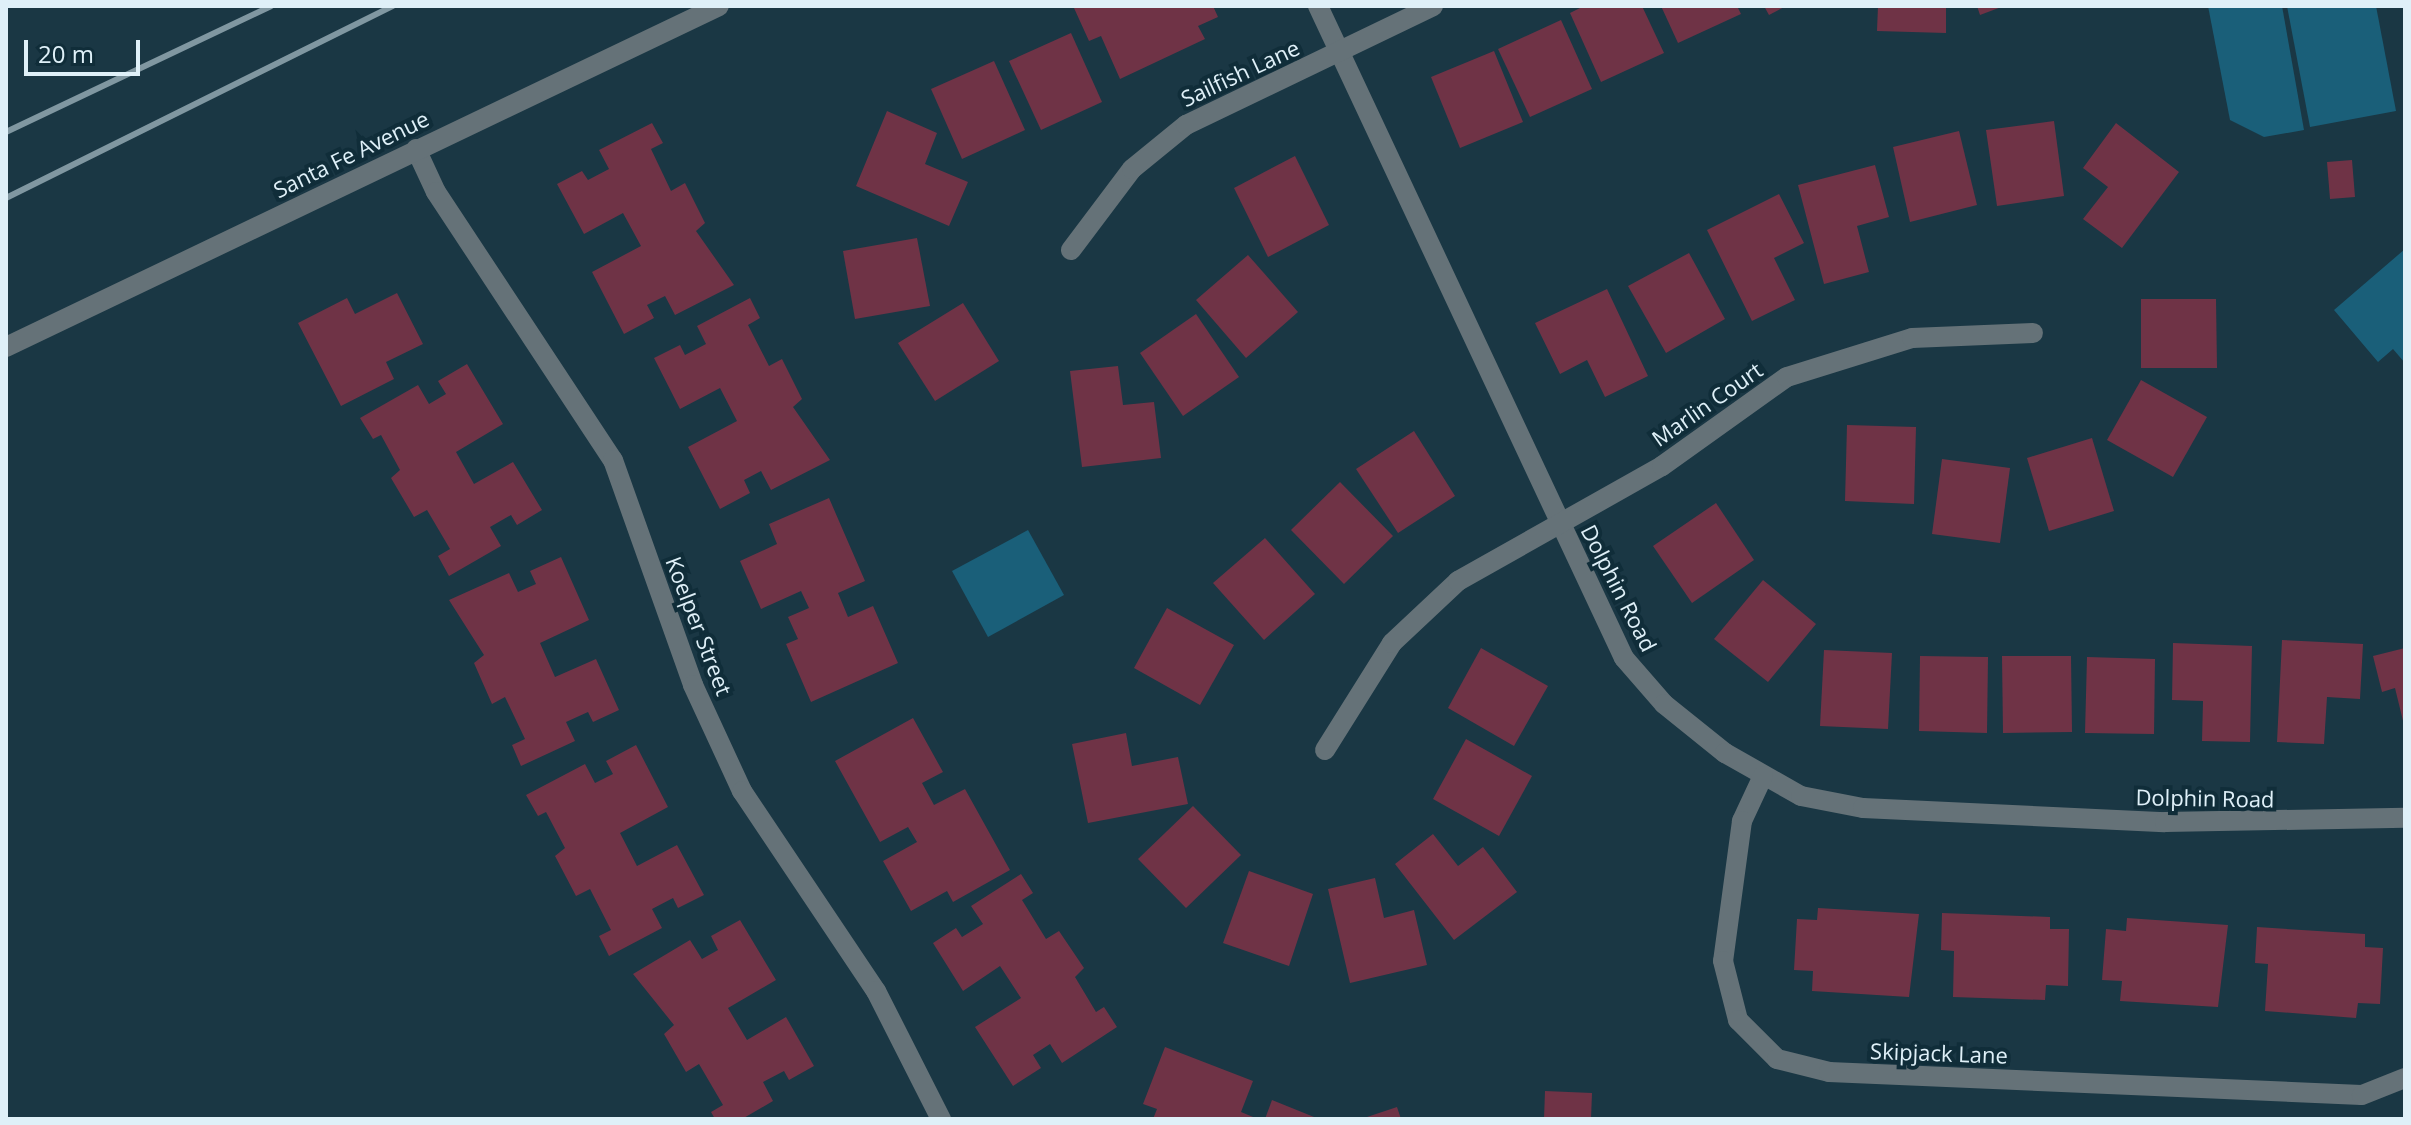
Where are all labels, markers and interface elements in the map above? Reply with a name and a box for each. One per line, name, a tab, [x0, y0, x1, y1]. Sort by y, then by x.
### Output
scale bar	[28, 24, 144, 74]
street label: Sailfish Lane	[1177, 34, 1303, 112]
text: 20 m	[38, 37, 94, 70]
street label: Santa Fe Avenue	[269, 105, 433, 203]
street label: Marlin Court	[1647, 356, 1767, 452]
street label: Dolphin Road	[1576, 520, 1662, 656]
street label: Koelper Street	[660, 553, 738, 699]
street label: Dolphin Road	[2135, 784, 2275, 812]
street label: Skipjack Lane	[1870, 1037, 2008, 1069]

